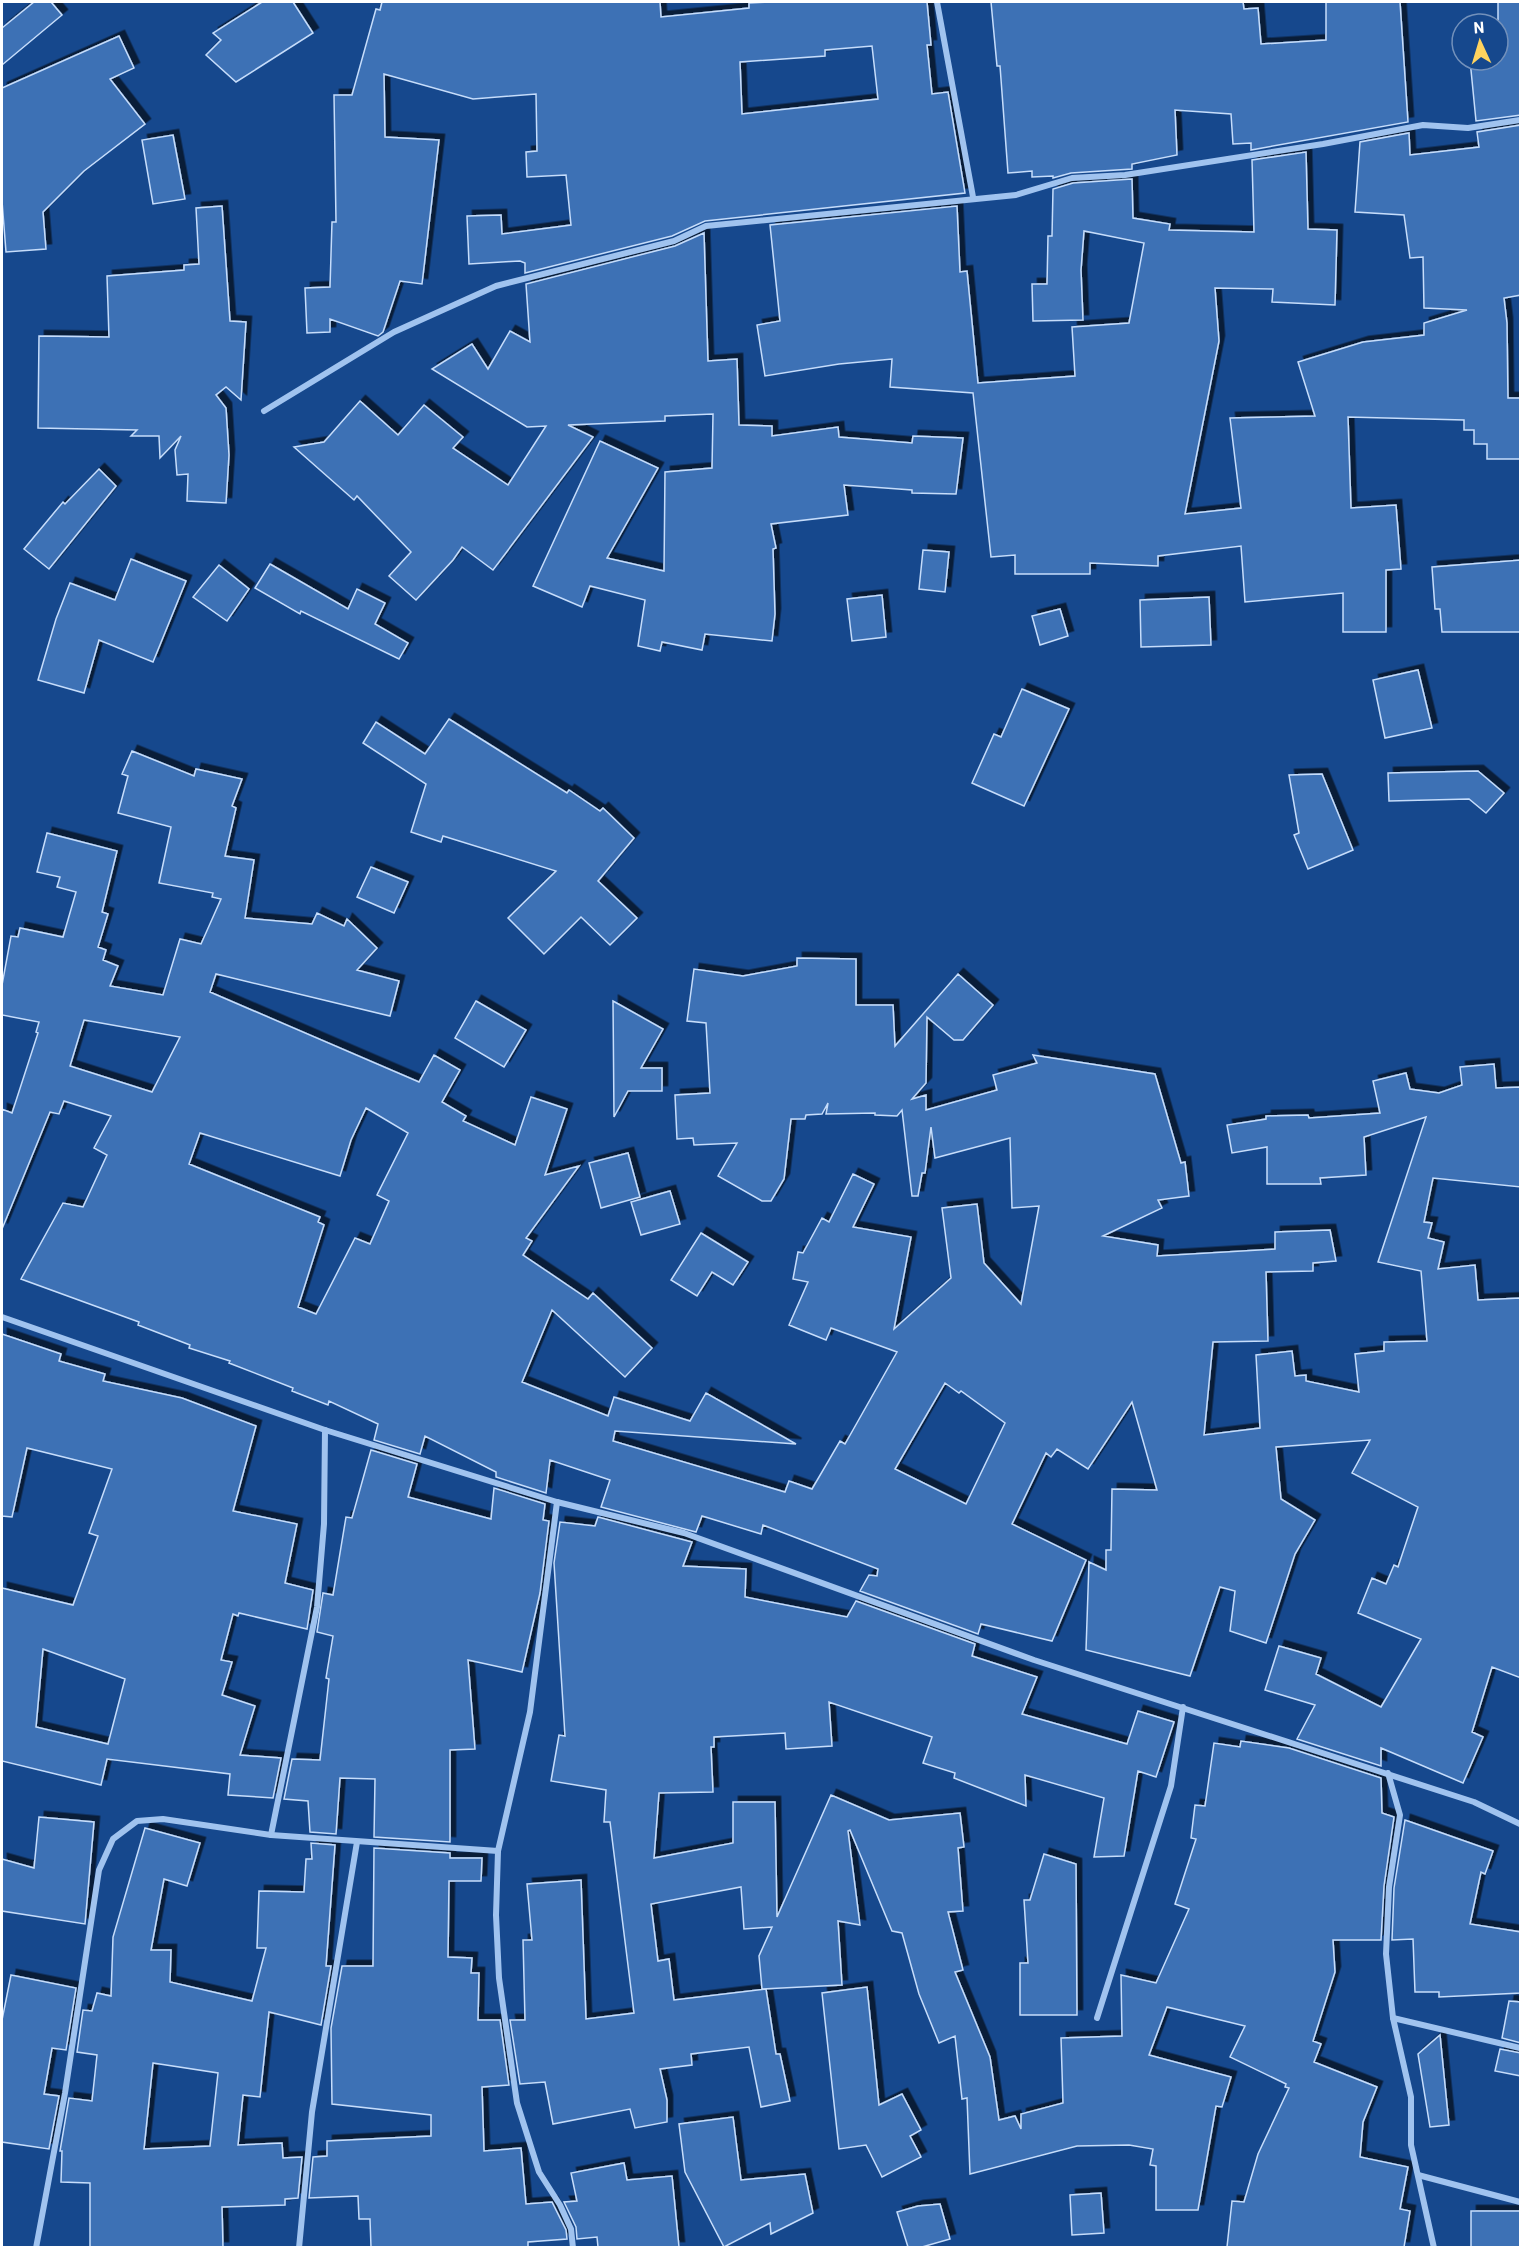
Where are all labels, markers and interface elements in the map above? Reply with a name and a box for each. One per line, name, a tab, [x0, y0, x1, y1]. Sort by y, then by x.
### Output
north arrow	[1450, 12, 1510, 72]
text: N	[1473, 17, 1485, 36]

